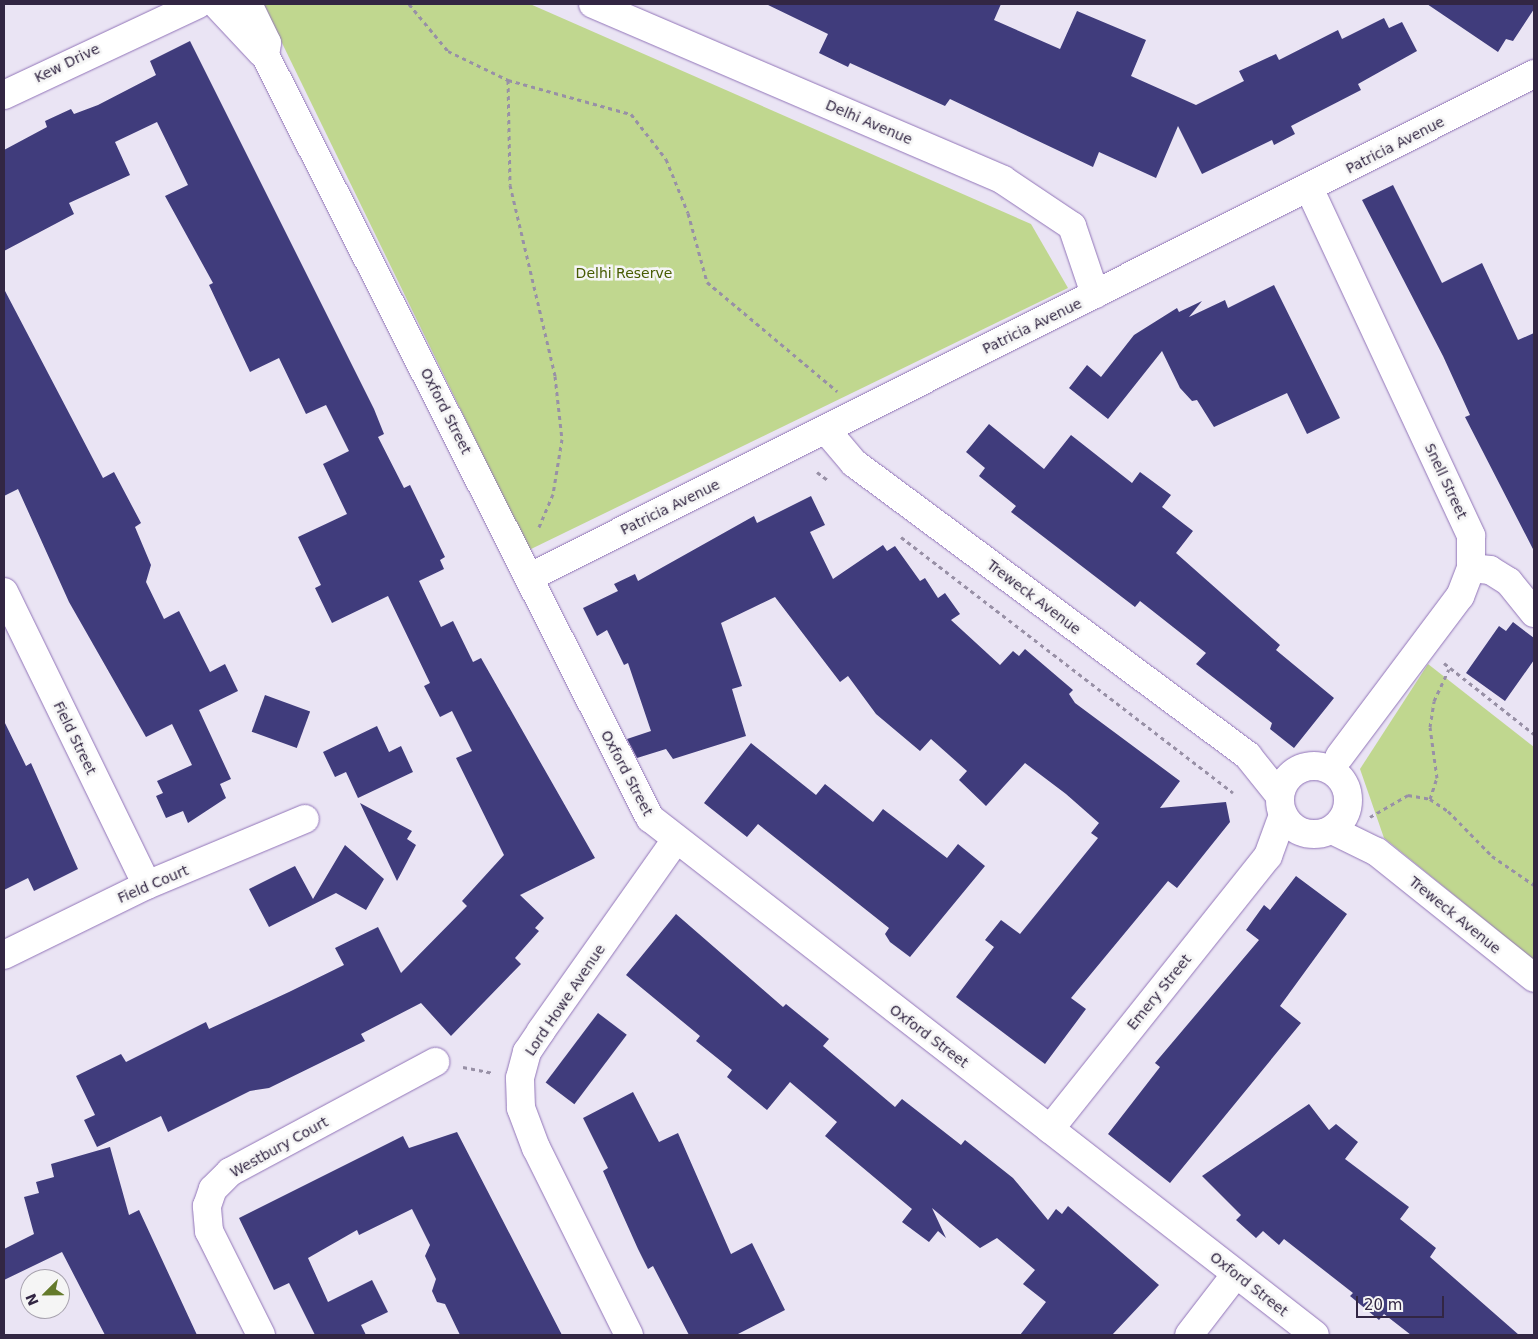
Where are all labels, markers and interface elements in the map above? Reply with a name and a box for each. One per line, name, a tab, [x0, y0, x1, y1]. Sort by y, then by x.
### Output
street label: Kew Drive	[32, 40, 102, 86]
street label: Delhi Avenue	[823, 96, 915, 148]
street label: Patricia Avenue	[1343, 113, 1447, 177]
park label: Delhi Reserve	[576, 265, 672, 281]
street label: Patricia Avenue	[980, 295, 1084, 357]
street label: Oxford Street	[417, 365, 475, 457]
street label: Snell Street	[1421, 441, 1471, 521]
street label: Patricia Avenue	[618, 476, 722, 538]
street label: Treweck Avenue	[984, 556, 1084, 638]
street label: Field Street	[50, 699, 100, 777]
street label: Oxford Street	[597, 727, 657, 819]
street label: Field Court	[115, 862, 191, 906]
street label: Treweck Avenue	[1406, 873, 1504, 957]
street label: Lord Howe Avenue	[522, 941, 608, 1059]
street label: Emery Street	[1123, 951, 1195, 1033]
street label: Oxford Street	[886, 1001, 972, 1071]
street label: Westbury Court	[227, 1113, 331, 1181]
street label: Oxford Street	[1207, 1248, 1291, 1320]
north arrow	[20, 1269, 70, 1319]
scale bar	[1358, 1286, 1446, 1318]
text: N	[22, 1291, 42, 1308]
text: 20 m	[1364, 1296, 1402, 1314]

